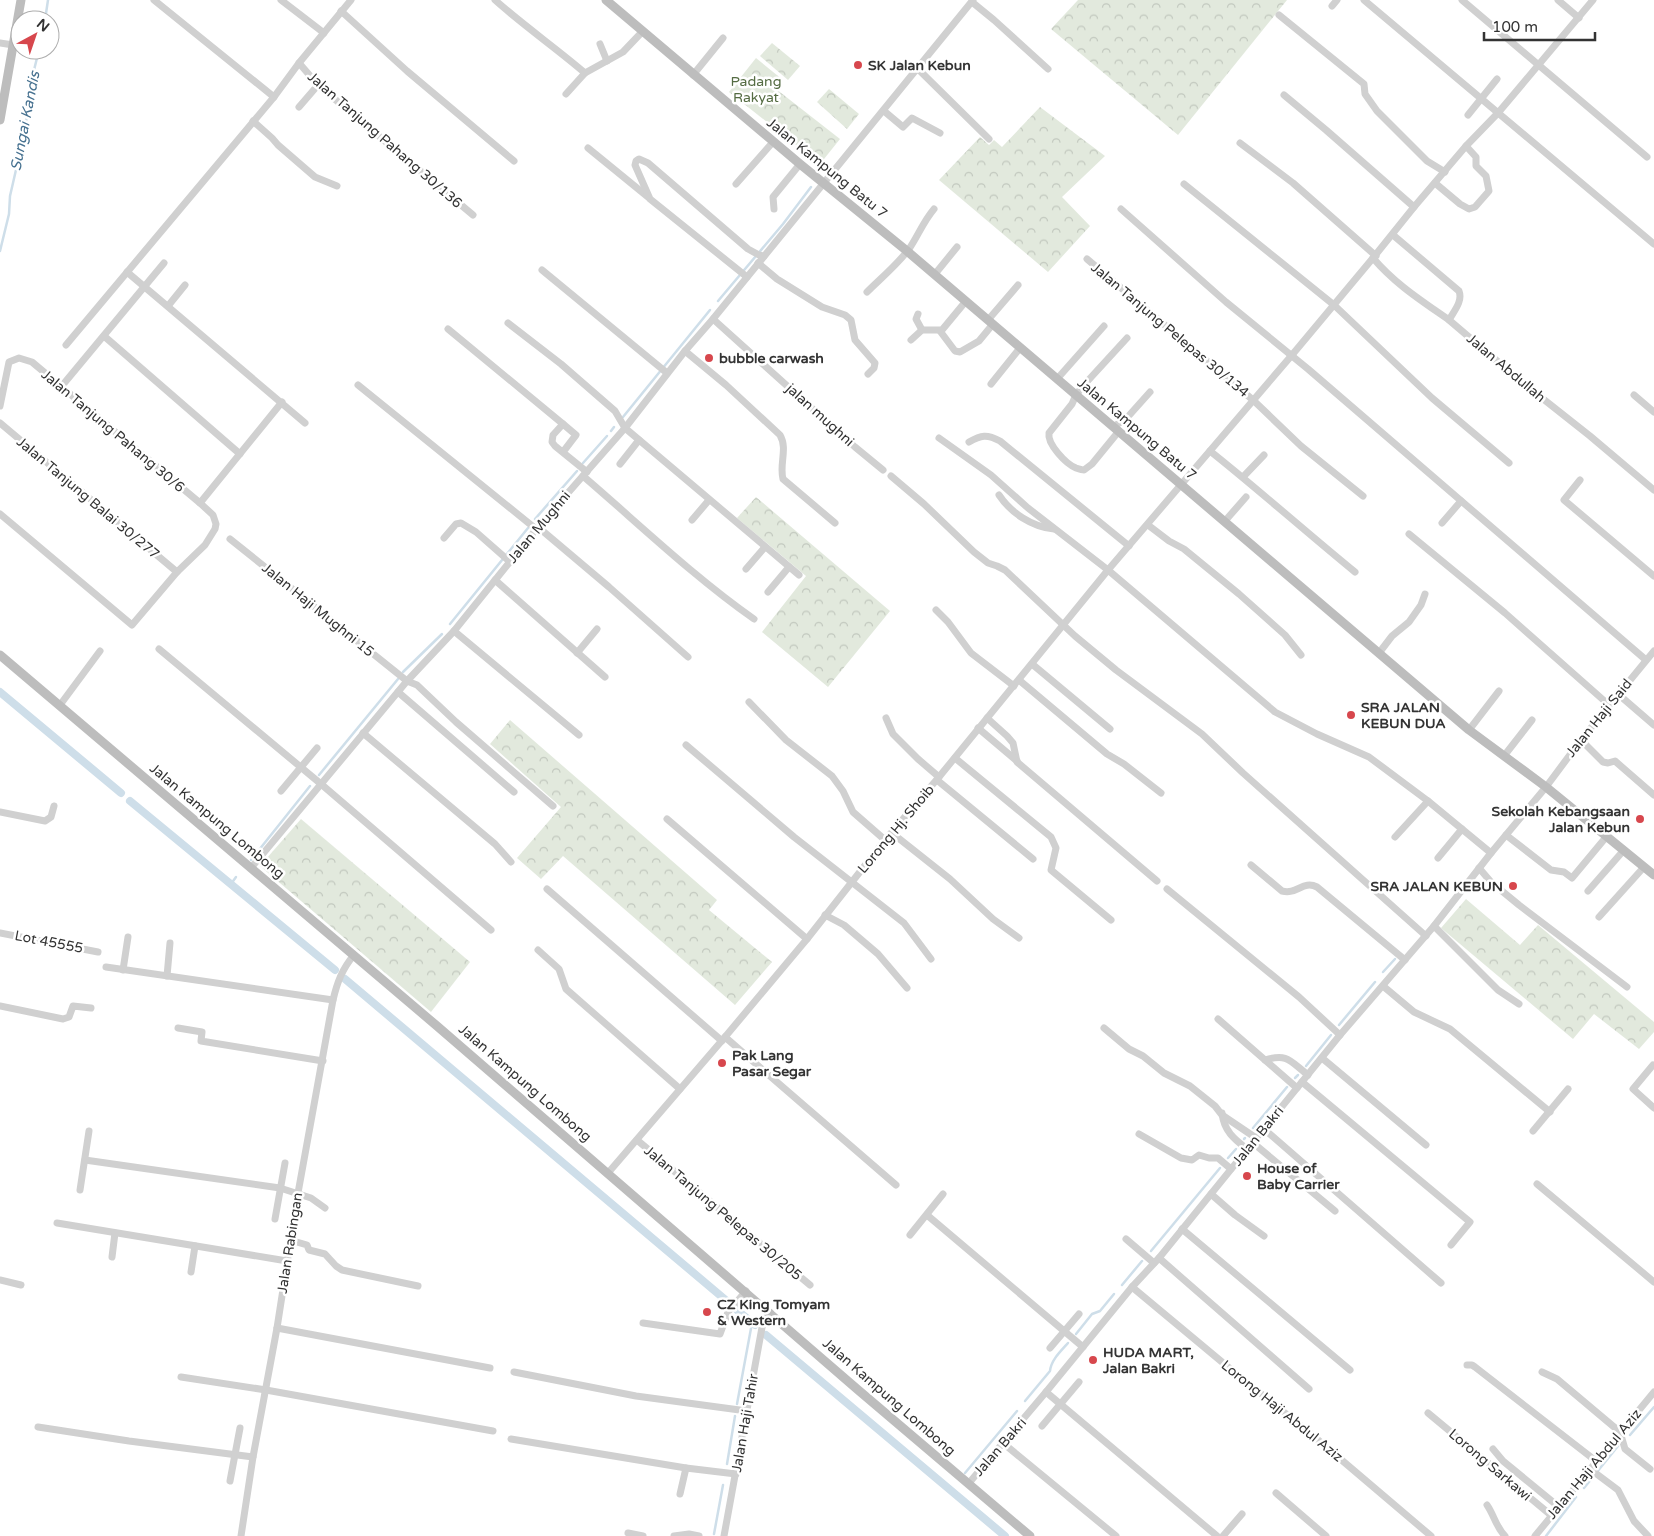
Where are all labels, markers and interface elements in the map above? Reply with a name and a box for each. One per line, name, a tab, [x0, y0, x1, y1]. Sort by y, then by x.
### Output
north arrow	[10, 10, 60, 60]
scale bar	[1484, 10, 1595, 42]
text: N	[33, 15, 53, 36]
text: 100 m	[1492, 18, 1538, 36]
place label: SK Jalan Kebun	[868, 57, 971, 74]
marker: SK Jalan Kebun	[852, 59, 864, 71]
water label: Sungai Kandis	[7, 68, 44, 172]
street label: Jalan Tanjung Pahang 30/136	[304, 68, 466, 212]
park label: Padang Rakyat	[731, 73, 781, 106]
street label: Jalan Kampung Batu 7	[763, 114, 891, 222]
street label: Jalan Tanjung Pelepas 30/134	[1088, 259, 1252, 401]
street label: Jalan Abdullah	[1463, 330, 1549, 406]
place label: bubble carwash	[719, 350, 824, 367]
marker: bubble carwash	[703, 352, 715, 364]
street label: Jalan Tanjung Pahang 30/6	[38, 366, 188, 496]
street label: Jalan Kampung Batu 7	[1074, 374, 1200, 484]
street label: jalan mughni	[782, 379, 858, 450]
street label: Jalan Tanjung Balai 30/277	[13, 433, 163, 563]
street label: Jalan Mughni	[504, 487, 574, 567]
street label: Jalan Haji Mughni 15	[258, 559, 378, 661]
street label: Jalan Haji Said	[1562, 675, 1636, 761]
place label: SRA JALAN KEBUN DUA	[1361, 699, 1446, 732]
marker: SRA JALAN KEBUN DUA	[1345, 709, 1357, 721]
street label: Jalan Kampung Lombong	[146, 760, 288, 882]
street label: Lorong Hj. Shoib	[854, 781, 938, 877]
place label: Sekolah Kebangsaan Jalan Kebun	[1492, 803, 1630, 836]
marker: Sekolah Kebangsaan Jalan Kebun	[1634, 813, 1646, 825]
place label: SRA JALAN KEBUN	[1370, 878, 1503, 895]
marker: SRA JALAN KEBUN	[1507, 880, 1519, 892]
street label: Lot 45555	[13, 927, 85, 957]
street label: Jalan Kampung Lombong	[455, 1021, 595, 1145]
place label: Pak Lang Pasar Segar	[732, 1047, 812, 1080]
marker: Pak Lang Pasar Segar	[716, 1057, 728, 1069]
street label: Jalan Bakri	[1229, 1103, 1287, 1169]
street label: Jalan Tanjung Pelepas 30/205	[641, 1142, 805, 1284]
place label: House of Baby Carrier	[1257, 1160, 1340, 1193]
marker: House of Baby Carrier	[1241, 1170, 1253, 1182]
street label: Jalan Rabingan	[274, 1191, 306, 1295]
place label: CZ King Tomyam & Western	[717, 1296, 830, 1329]
marker: CZ King Tomyam & Western	[701, 1306, 713, 1318]
street label: Jalan Kampung Lombong	[819, 1335, 959, 1459]
place label: HUDA MART, Jalan Bakri	[1102, 1344, 1194, 1377]
marker: HUDA MART, Jalan Bakri	[1087, 1354, 1099, 1366]
street label: Lorong Haji Abdul Aziz	[1218, 1357, 1346, 1465]
street label: Jalan Haji Tahir	[728, 1372, 762, 1474]
street label: Jalan Haji Abdul Aziz	[1543, 1405, 1645, 1523]
street label: Jalan Bakri	[970, 1414, 1030, 1480]
street label: Lorong Sarkawi	[1445, 1425, 1535, 1505]

